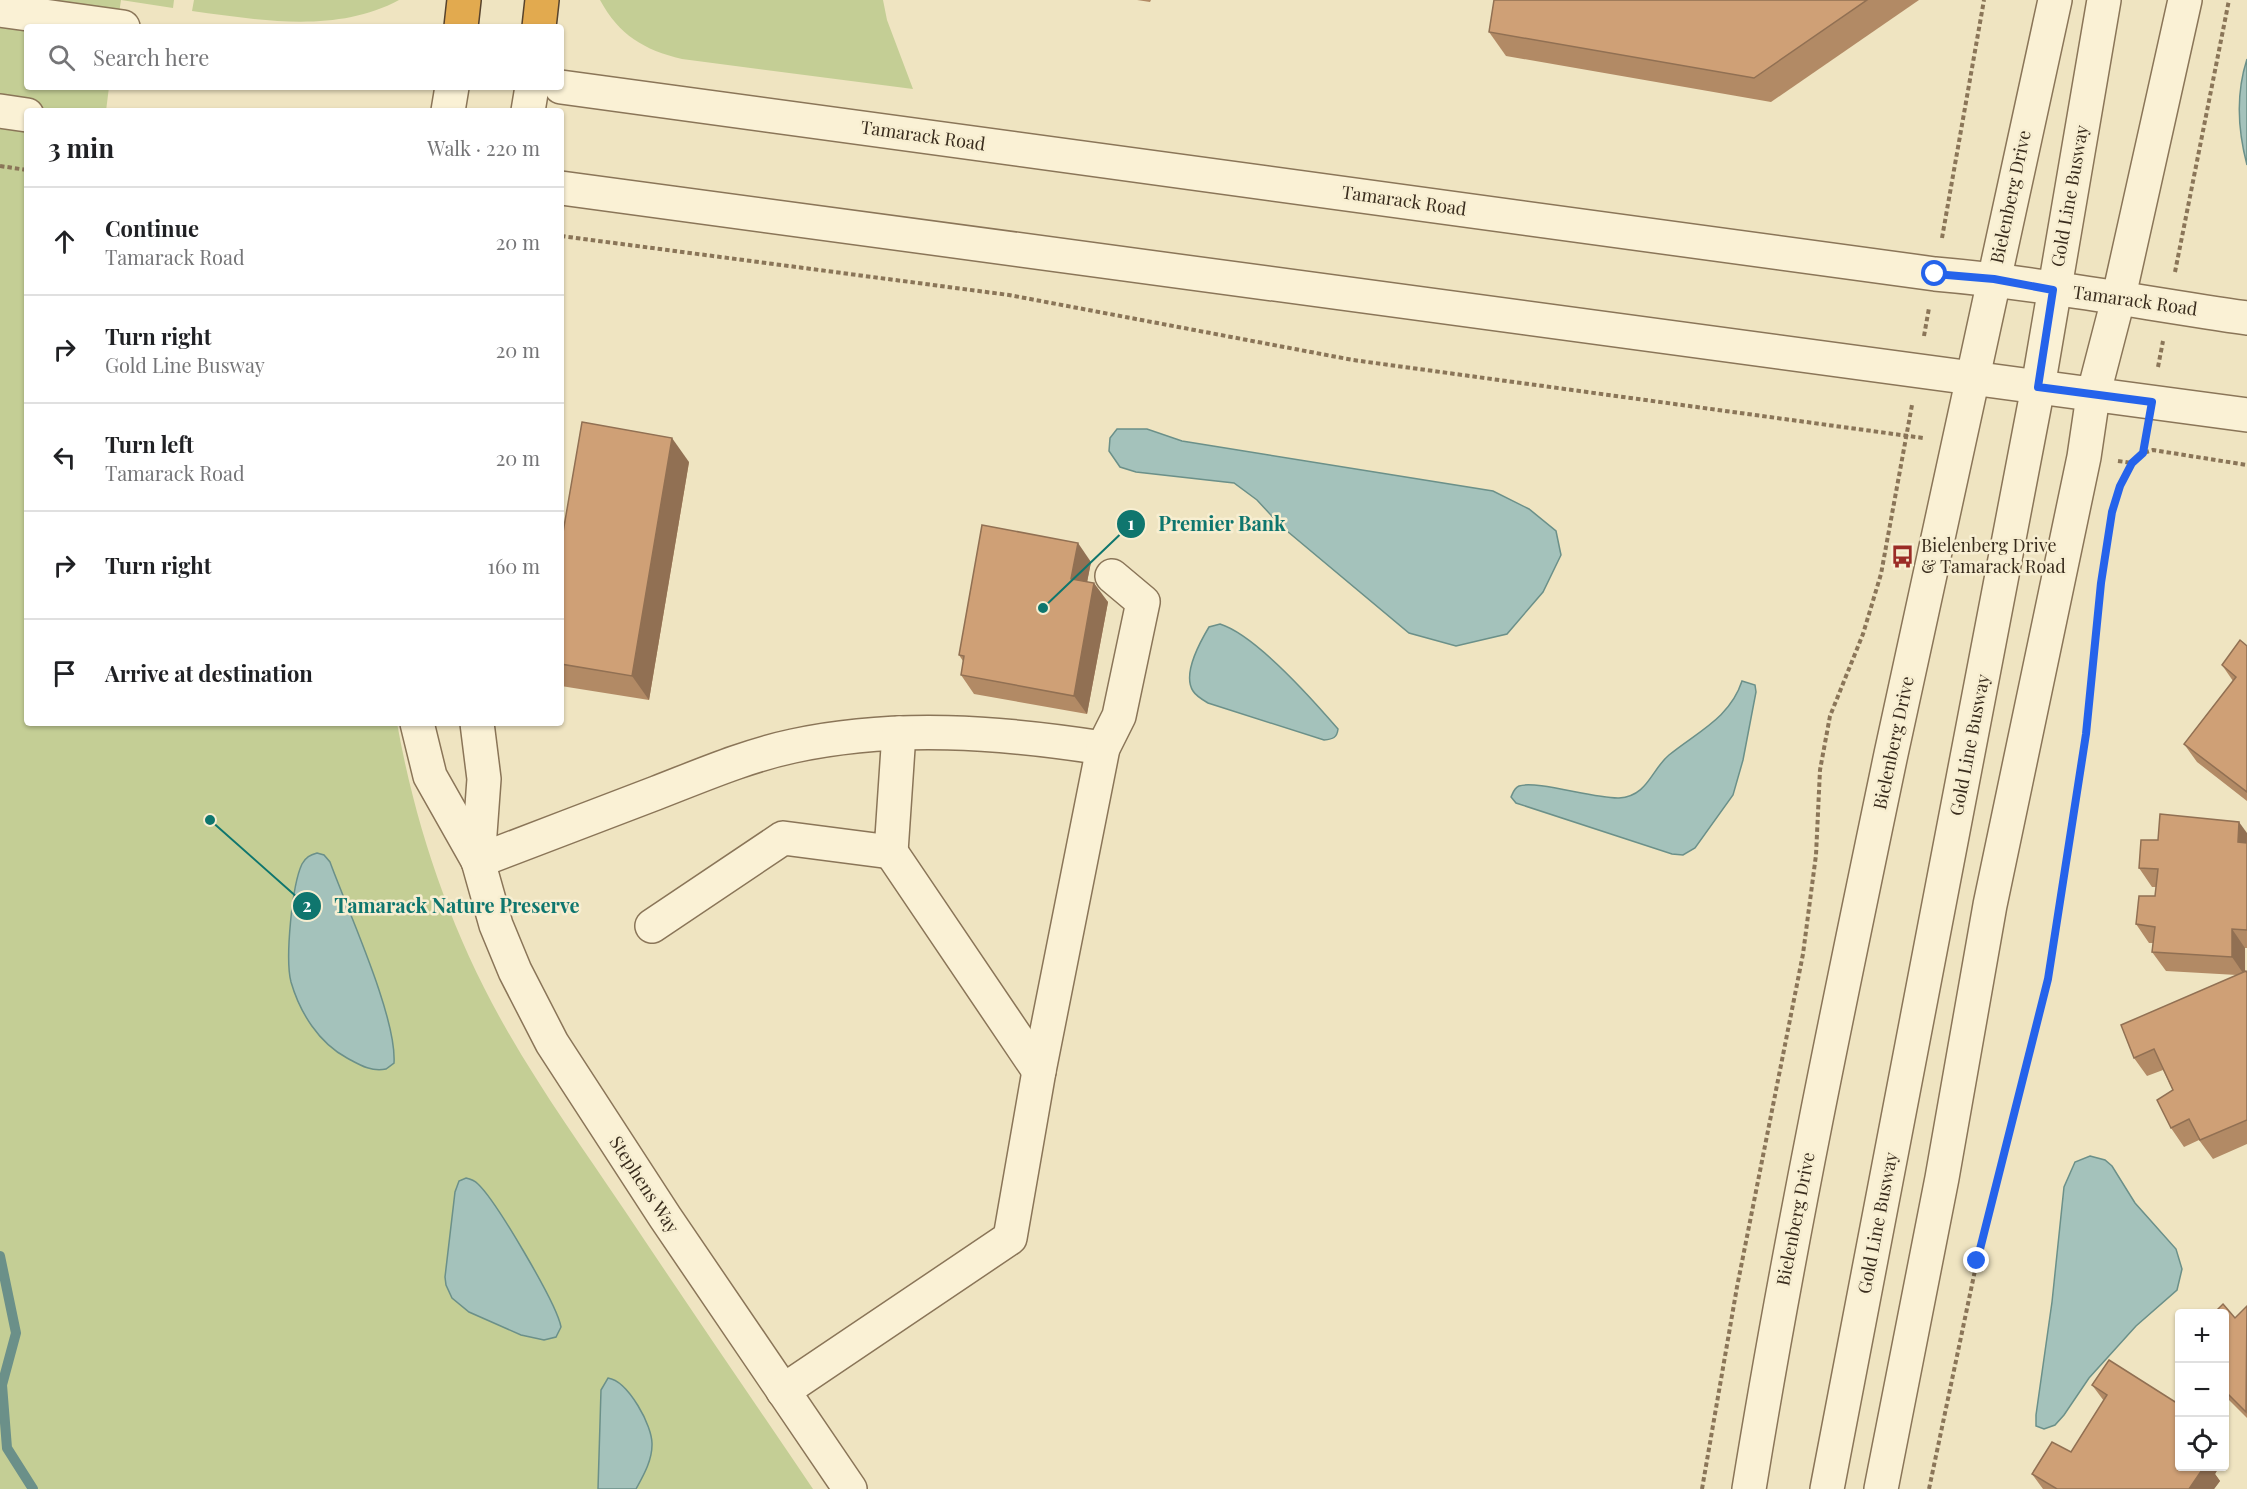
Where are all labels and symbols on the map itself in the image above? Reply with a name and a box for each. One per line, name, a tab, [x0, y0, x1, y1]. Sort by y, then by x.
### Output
street label: Tamarack Road	[859, 114, 988, 156]
street label: Gold Line Busway	[2045, 123, 2093, 269]
street label: Bielenberg Drive	[1984, 128, 2036, 266]
street label: Tamarack Road	[1340, 179, 1469, 221]
route start	[1921, 260, 1947, 286]
street label: Tamarack Road	[2071, 279, 2200, 321]
callout: Premier Bank	[1116, 505, 1298, 543]
text: Premier Bank	[1158, 509, 1286, 536]
text: 1	[1128, 511, 1135, 535]
place label: Bielenberg Drive & Tamarack Road	[1921, 533, 2066, 578]
bus stop icon: Bielenberg Drive & Tamarack Road	[1890, 543, 1916, 569]
street label: Gold Line Busway	[1944, 672, 1995, 818]
street label: Bielenberg Drive	[1867, 674, 1919, 812]
callout: Tamarack Nature Preserve	[292, 887, 592, 925]
text: Tamarack Nature Preserve	[334, 891, 580, 918]
text: 2	[302, 893, 312, 917]
street label: Stephens Way	[604, 1131, 685, 1238]
street label: Bielenberg Drive	[1770, 1150, 1820, 1288]
street label: Gold Line Busway	[1852, 1150, 1903, 1296]
route end	[1963, 1247, 1989, 1273]

